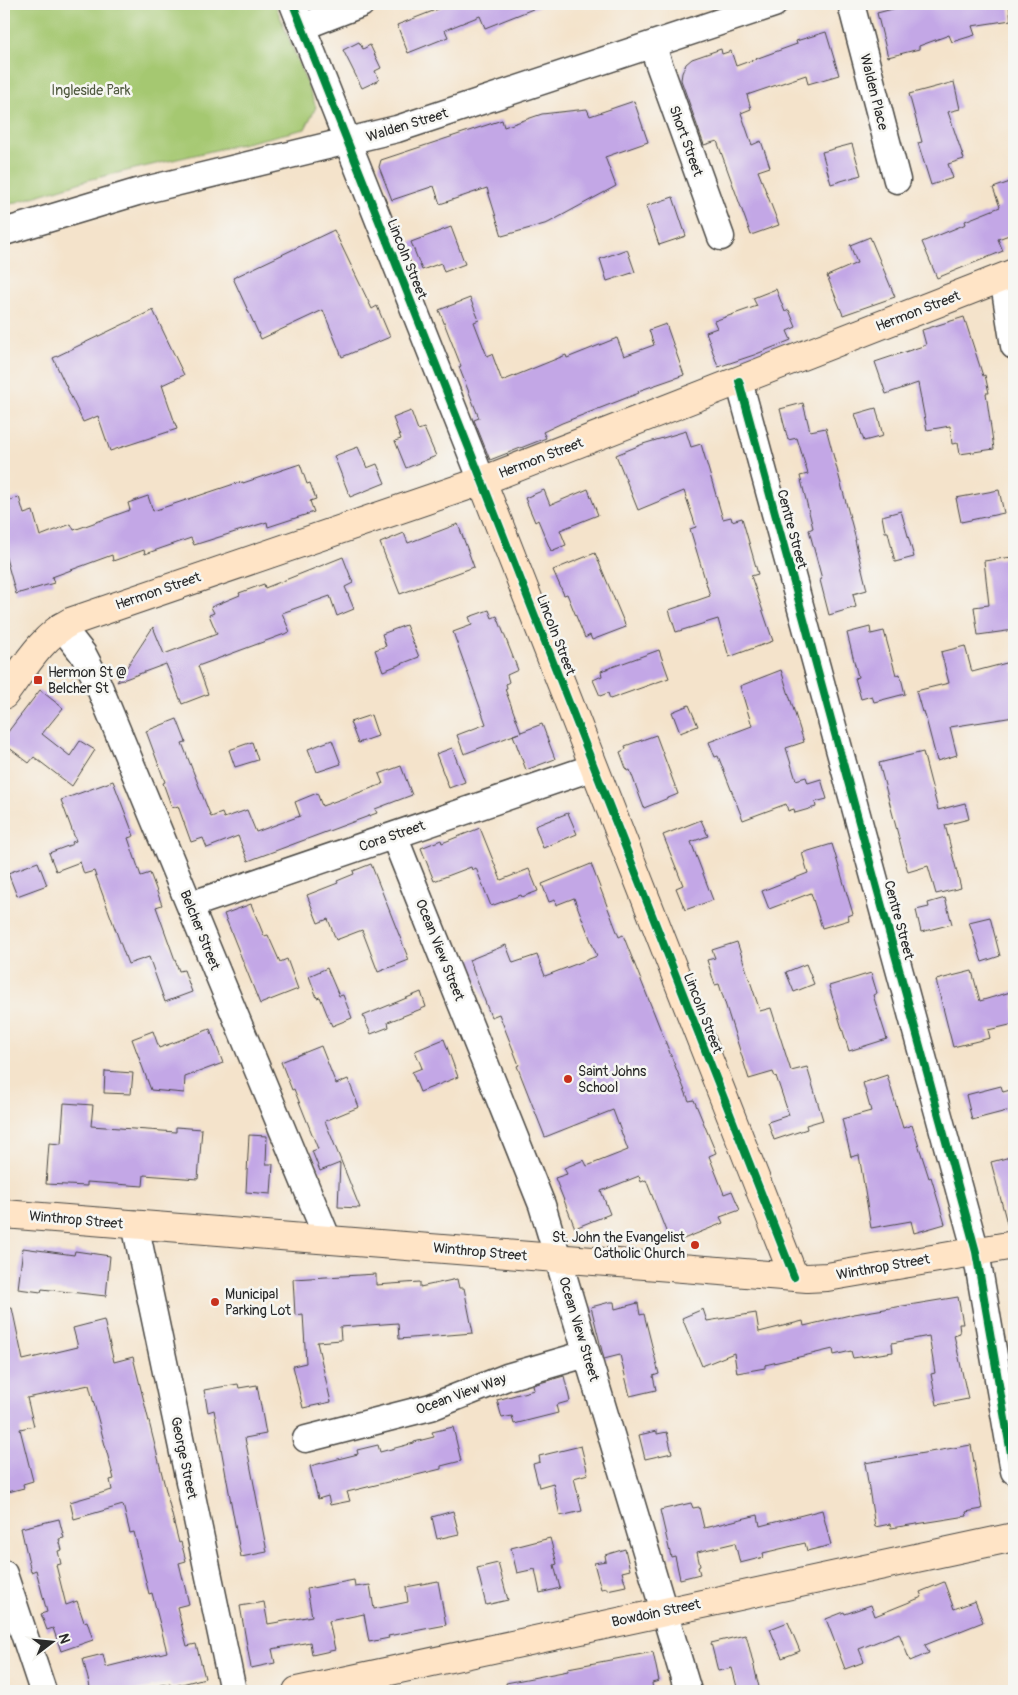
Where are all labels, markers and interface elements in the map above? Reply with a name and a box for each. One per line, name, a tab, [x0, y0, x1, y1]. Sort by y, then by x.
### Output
street label: Walden Place	[856, 52, 892, 132]
park label: Ingleside Park	[51, 82, 131, 99]
street label: Short Street	[665, 103, 707, 179]
street label: Walden Street	[364, 104, 450, 145]
street label: Lincoln Street	[383, 216, 431, 302]
street label: Hermon Street	[873, 287, 963, 335]
street label: Hermon Street	[496, 434, 586, 482]
street label: Centre Street	[773, 488, 811, 571]
street label: Hermon Street	[113, 568, 203, 614]
street label: Lincoln Street	[533, 592, 579, 678]
place label: Hermon St @ Belcher St	[48, 664, 127, 697]
marker: Hermon St @ Belcher St	[32, 674, 44, 686]
street label: Cora Street	[357, 817, 428, 855]
street label: Centre Street	[880, 879, 918, 962]
street label: Belcher Street	[176, 888, 224, 973]
street label: Ocean View Street	[412, 897, 468, 1004]
street label: Lincoln Street	[680, 970, 726, 1056]
place label: Saint Johns School	[578, 1063, 647, 1096]
marker: Saint Johns School	[562, 1073, 574, 1085]
street label: Winthrop Street	[28, 1207, 124, 1233]
place label: St. John the Evangelist Catholic Church	[552, 1229, 685, 1262]
street label: Winthrop Street	[432, 1239, 528, 1265]
marker: St. John the Evangelist Catholic Church	[689, 1239, 701, 1251]
street label: Winthrop Street	[835, 1250, 931, 1284]
street label: Ocean View Street	[555, 1275, 603, 1384]
place label: Municipal Parking Lot	[225, 1286, 291, 1319]
marker: Municipal Parking Lot	[209, 1296, 221, 1308]
street label: Ocean View Way	[414, 1370, 508, 1418]
street label: George Street	[167, 1415, 201, 1501]
street label: Bowdoin Street	[610, 1595, 702, 1631]
north arrow	[28, 1618, 78, 1668]
text: N	[55, 1632, 73, 1645]

